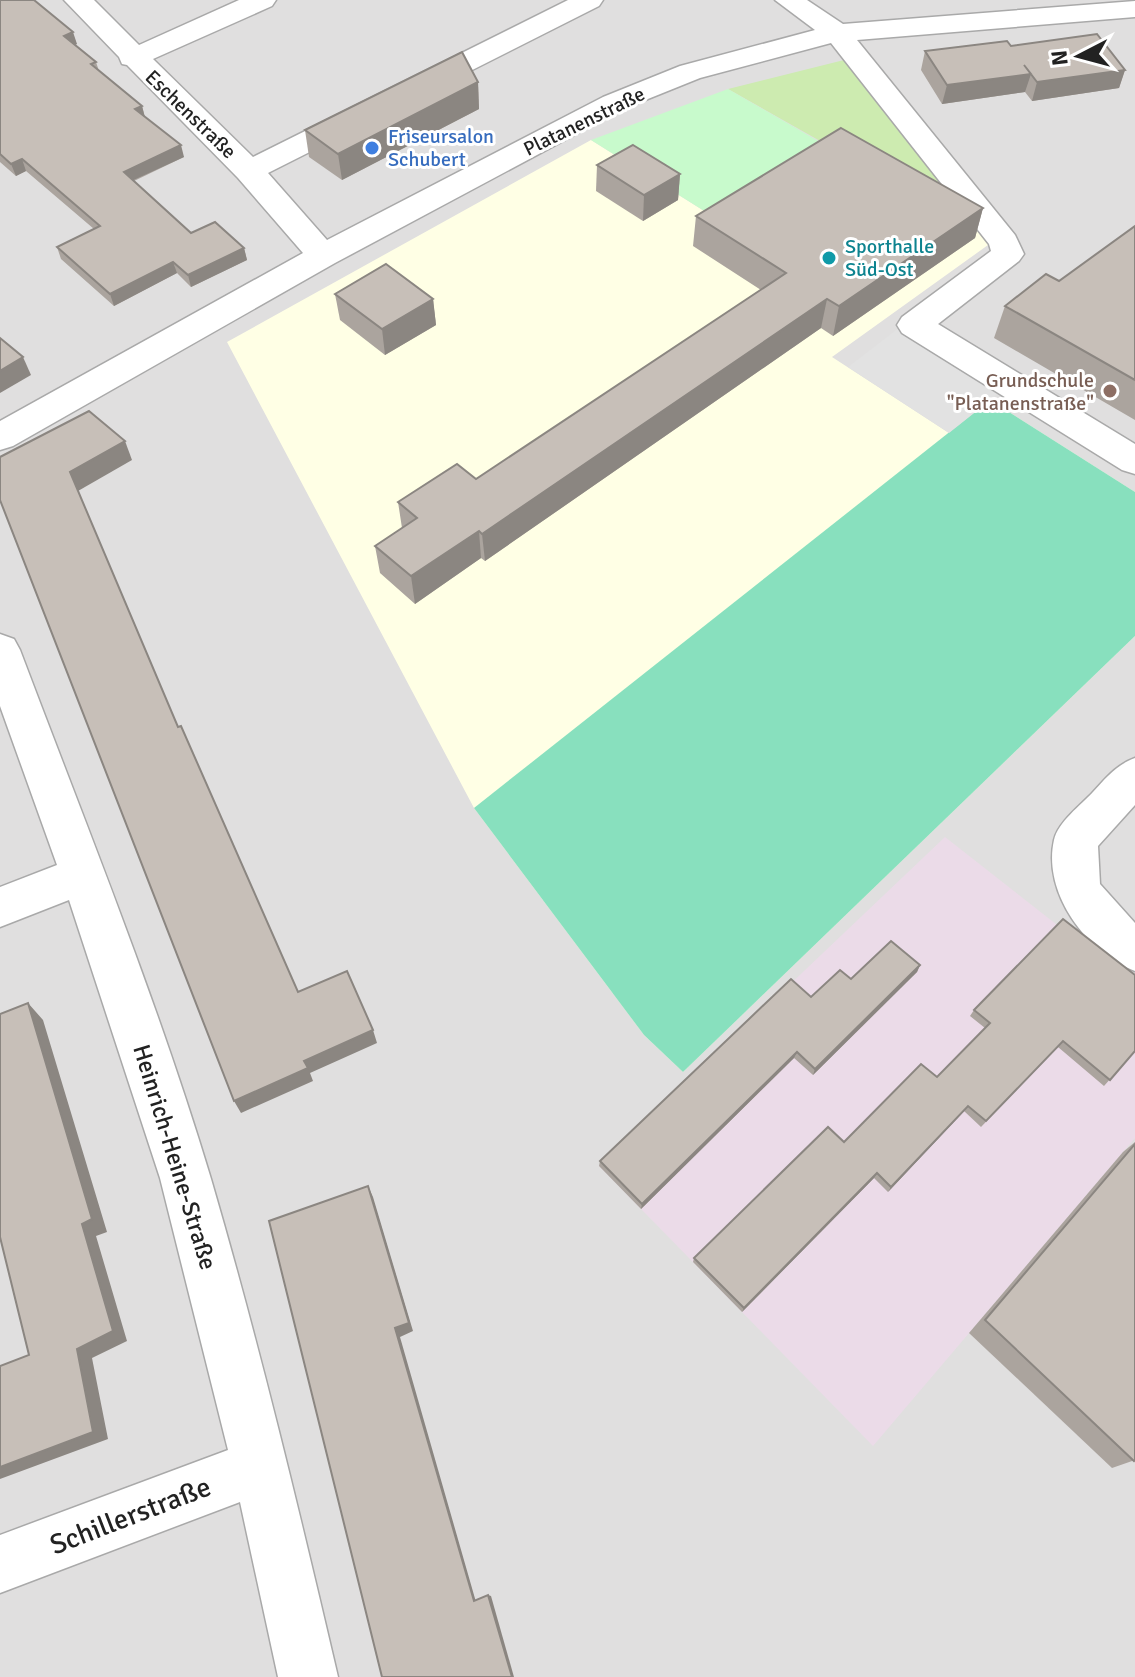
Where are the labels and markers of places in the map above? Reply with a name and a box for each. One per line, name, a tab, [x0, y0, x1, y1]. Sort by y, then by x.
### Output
place label: Friseursalon Schubert	[388, 124, 494, 172]
marker: Friseursalon Schubert	[363, 139, 381, 157]
place label: Sporthalle Süd-Ost	[845, 234, 934, 282]
marker: Sporthalle Süd-Ost	[820, 249, 838, 267]
place label: Grundschule "Platanenstraße"	[947, 368, 1094, 416]
marker: Grundschule "Platanenstraße"	[1101, 382, 1119, 400]

